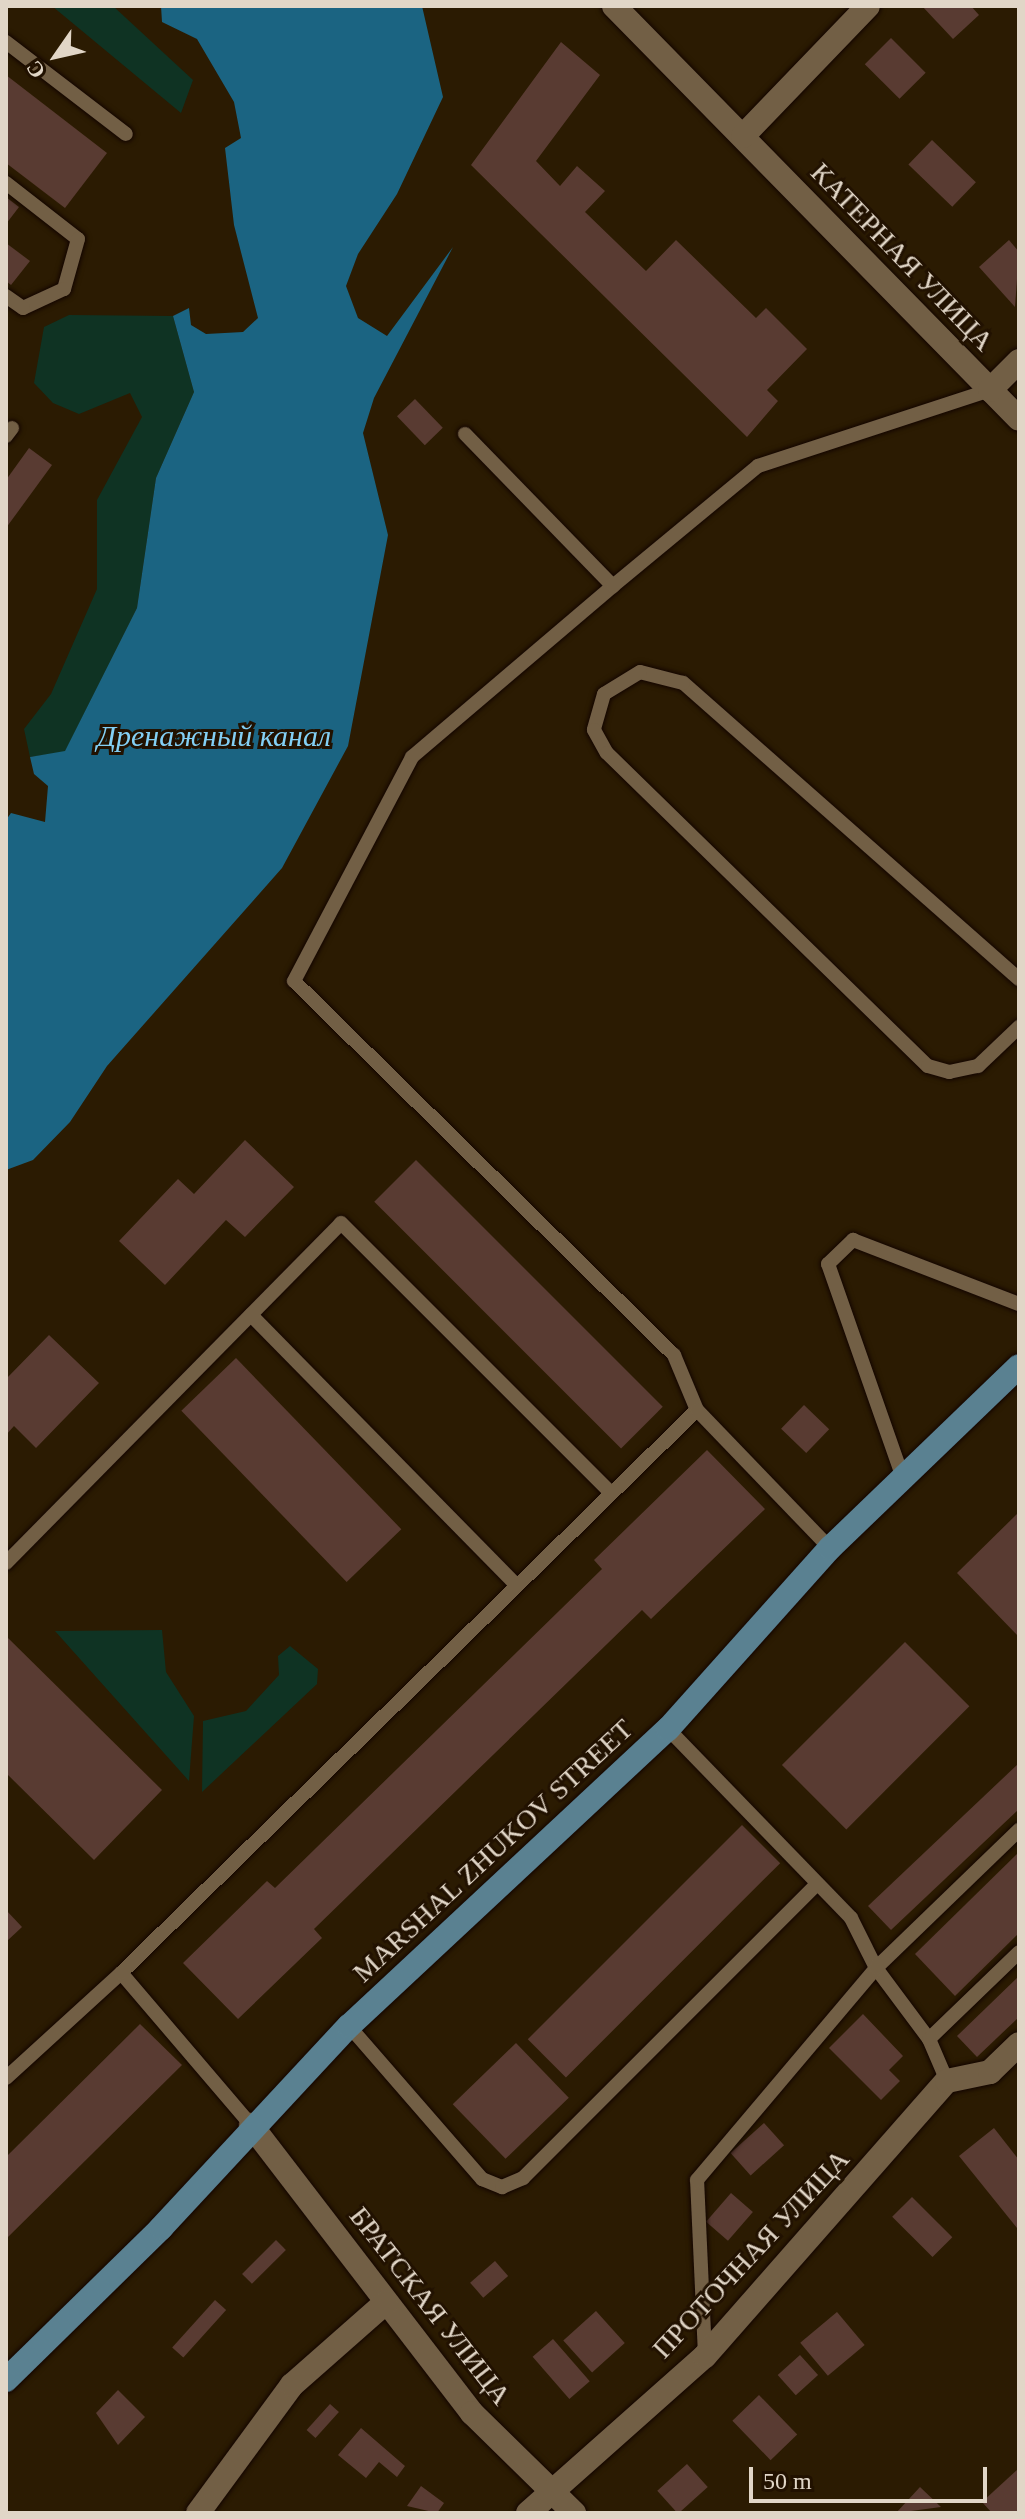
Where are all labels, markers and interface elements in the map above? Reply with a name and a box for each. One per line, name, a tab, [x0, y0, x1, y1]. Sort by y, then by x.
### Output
north arrow	[16, 16, 96, 96]
text: С	[21, 56, 50, 83]
street label: КАТЕРНАЯ УЛИЦА	[804, 156, 1000, 358]
water label: Дренажный канал	[97, 718, 331, 754]
street label: MARSHAL ZHUKOV STREET	[346, 1712, 640, 1990]
street label: ПРОТОЧНАЯ УЛИЦА	[646, 2143, 856, 2365]
street label: БРАТСКАЯ УЛИЦА	[342, 2200, 518, 2412]
scale bar	[753, 2451, 991, 2501]
text: 50 m	[763, 2468, 812, 2494]

